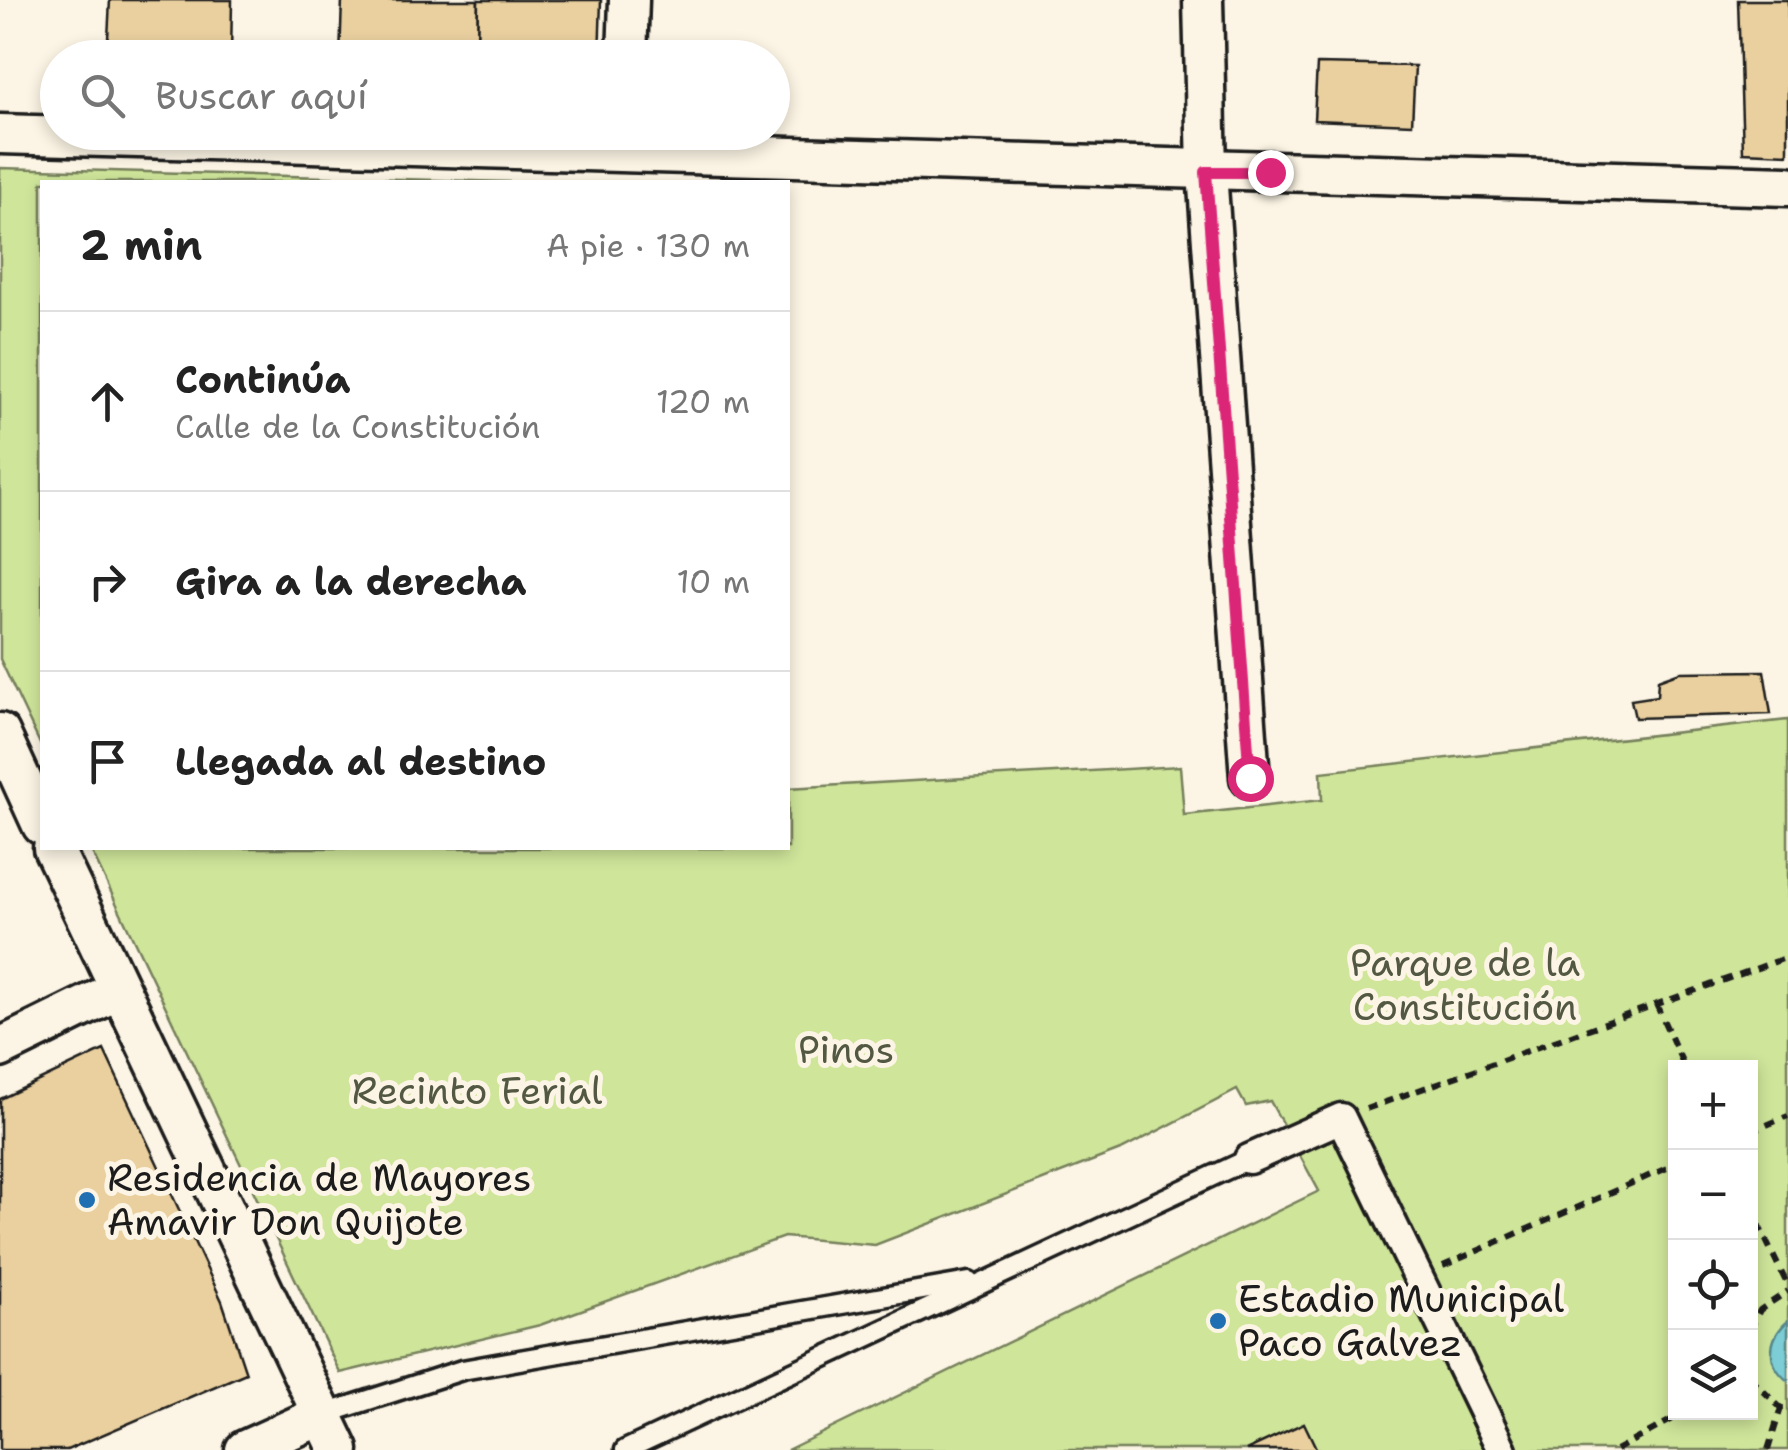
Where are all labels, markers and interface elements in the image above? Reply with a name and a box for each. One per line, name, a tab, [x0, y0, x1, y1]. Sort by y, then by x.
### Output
search box	[40, 40, 790, 150]
icon: search	[75, 68, 130, 123]
text: Buscar aquí	[155, 70, 368, 121]
route end	[1248, 150, 1294, 196]
text: 2 min	[80, 217, 202, 273]
text: A pie · 130 m	[546, 224, 750, 267]
text: Continúa	[175, 354, 350, 405]
icon: ahead	[80, 374, 135, 429]
text: 120 m	[656, 380, 750, 423]
text: Calle de la Constitución	[175, 405, 540, 448]
icon: right	[80, 554, 135, 609]
text: Gira a la derecha	[175, 556, 527, 607]
text: 10 m	[677, 560, 750, 603]
icon: arrive	[80, 734, 135, 789]
text: Llegada al destino	[175, 736, 546, 787]
route start	[1228, 756, 1274, 802]
park label: Parque de la Constitución	[1350, 937, 1581, 1032]
park label: Pinos	[798, 1024, 894, 1075]
map controls	[1668, 1060, 1758, 1420]
button: +	[1668, 1060, 1758, 1150]
park label: Recinto Ferial	[351, 1065, 603, 1116]
button: −	[1668, 1150, 1758, 1240]
place label: Residencia de Mayores Amavir Don Quijote	[107, 1152, 532, 1247]
marker: Residencia de Mayores Amavir Don Quijote	[76, 1189, 98, 1211]
button: locate	[1668, 1240, 1758, 1330]
place label: Estadio Municipal Paco Galvez	[1238, 1273, 1565, 1368]
marker: Estadio Municipal Paco Galvez	[1207, 1310, 1229, 1332]
button: layers	[1668, 1330, 1758, 1420]

